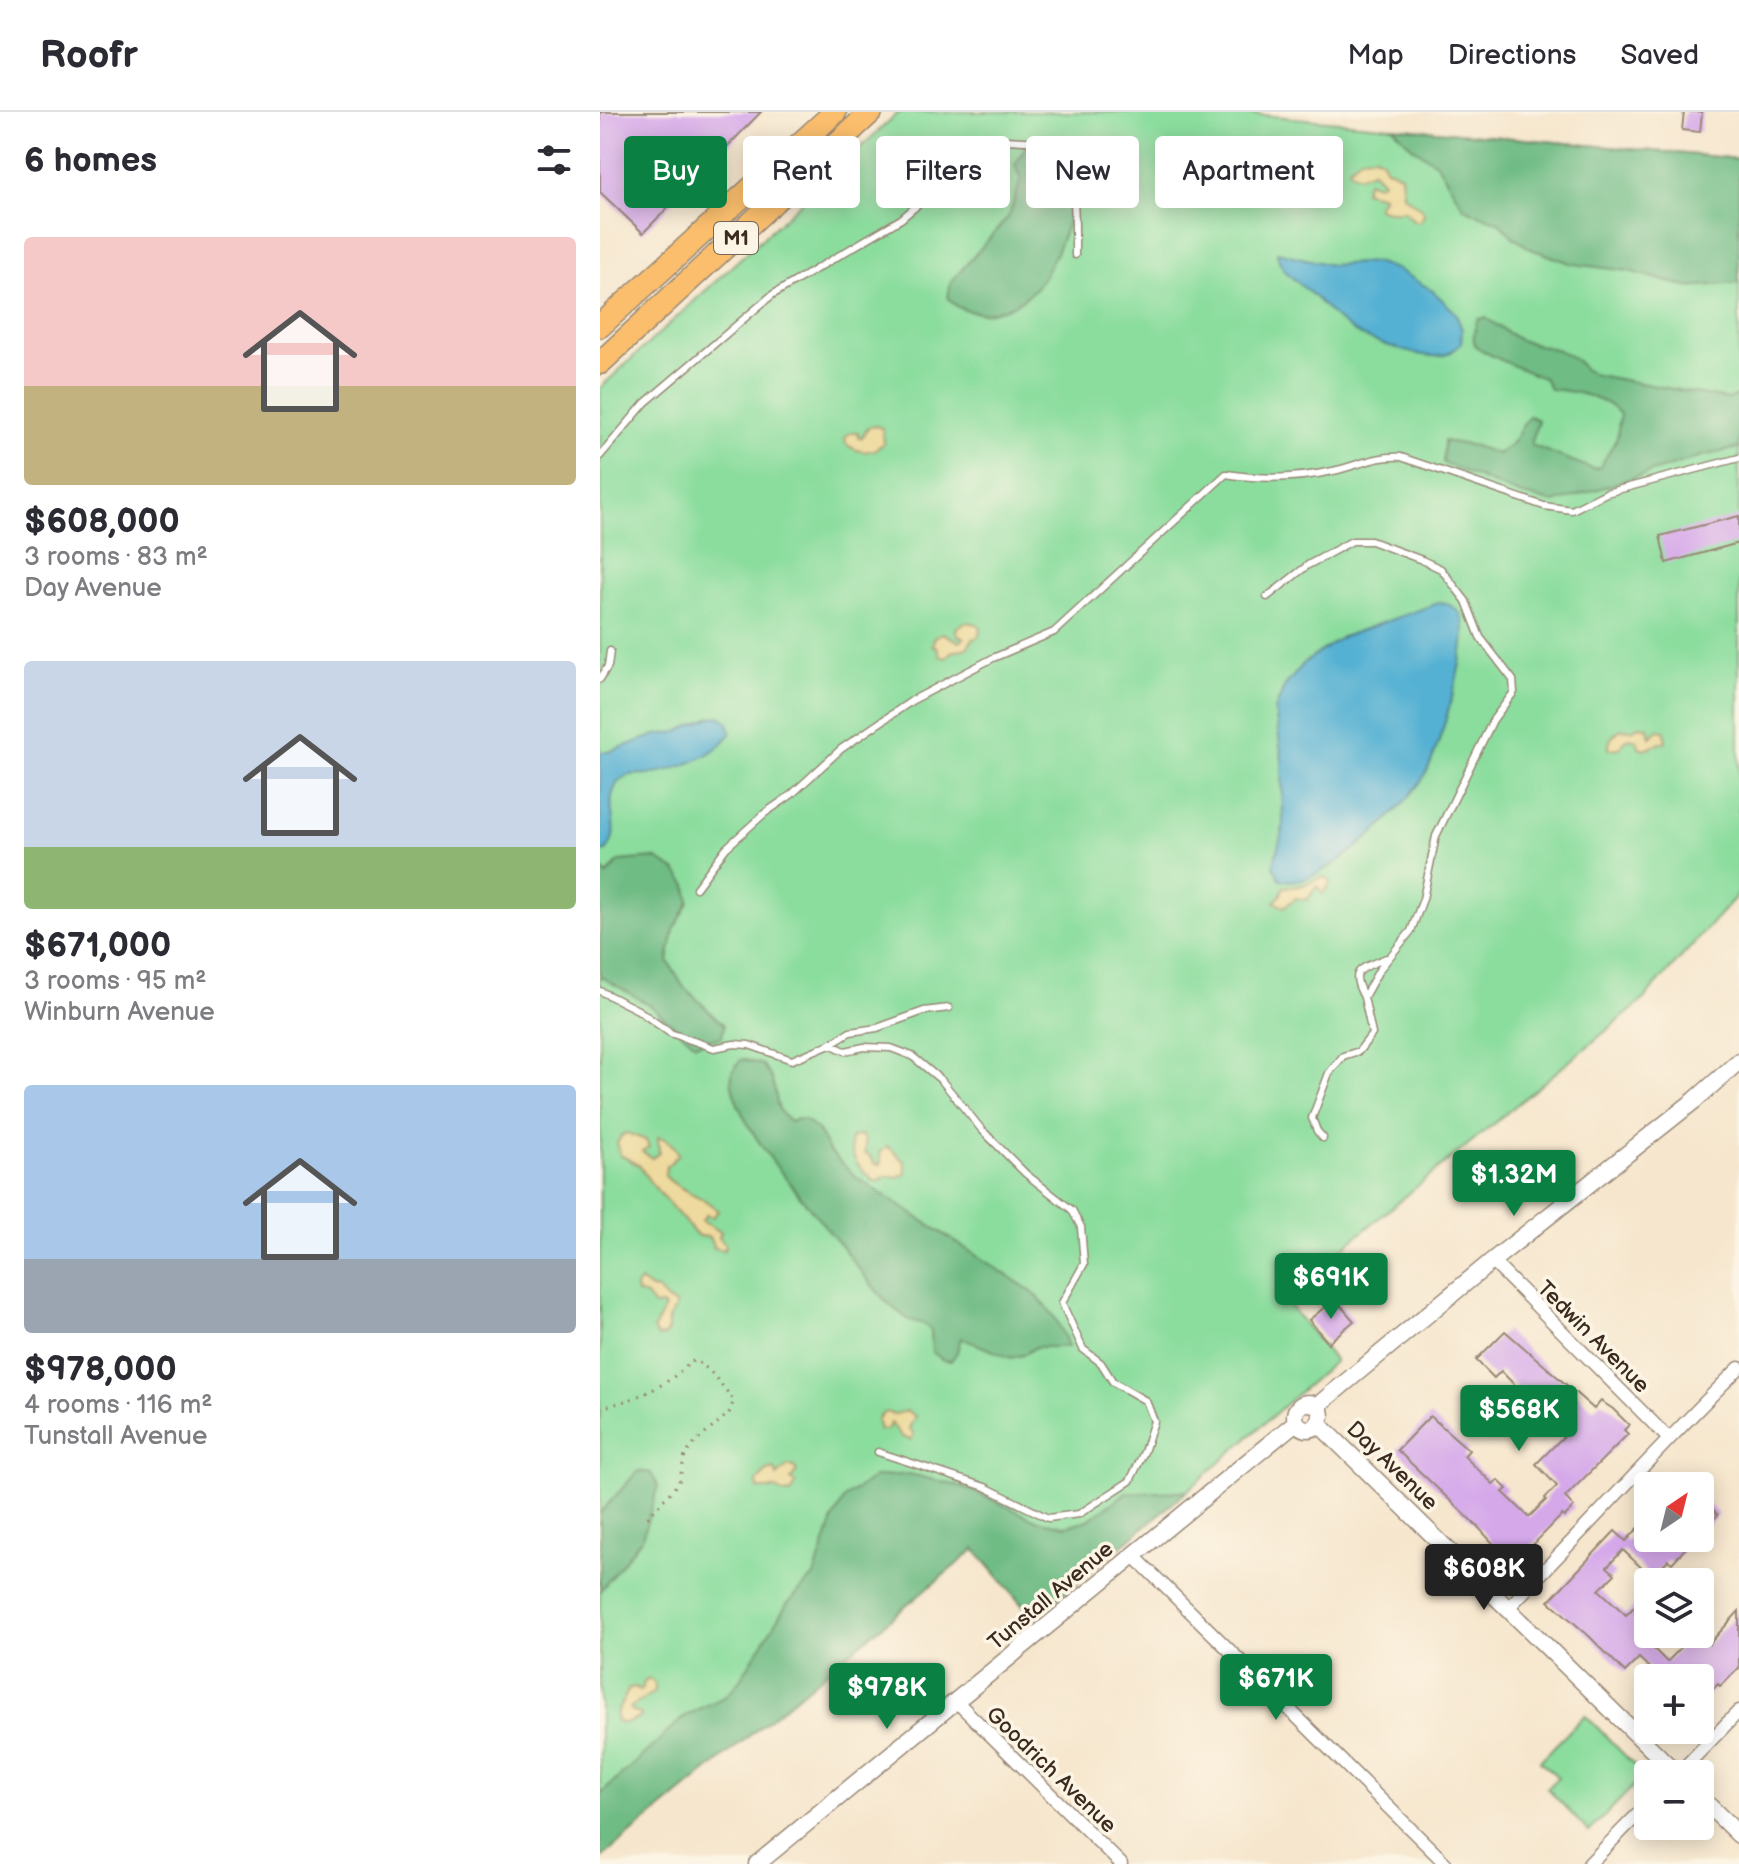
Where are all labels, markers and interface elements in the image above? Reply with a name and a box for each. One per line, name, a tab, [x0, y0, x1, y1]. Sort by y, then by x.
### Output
text: Roofr	[40, 33, 138, 78]
text: Map	[1347, 39, 1404, 72]
text: Directions	[1448, 39, 1576, 72]
text: Saved	[1620, 39, 1699, 72]
chip: Buy	[624, 136, 727, 208]
chip: Rent	[743, 136, 860, 208]
chip: Filters	[876, 136, 1010, 208]
chip: New	[1026, 136, 1139, 208]
chip: Apartment	[1155, 136, 1343, 208]
icon: filters	[532, 138, 576, 182]
text: 6 homes	[24, 140, 157, 181]
road number: M1	[714, 222, 758, 254]
icon: home	[228, 289, 372, 433]
text: $608,000	[24, 501, 180, 542]
text: 3 rooms · 83 m²	[24, 542, 208, 573]
text: Day Avenue	[24, 573, 162, 604]
icon: home	[228, 713, 372, 857]
text: $671,000	[24, 925, 171, 966]
text: 3 rooms · 95 m²	[24, 966, 206, 997]
text: Winburn Avenue	[24, 997, 215, 1028]
icon: home	[228, 1137, 372, 1281]
pin: $1.32M	[1449, 1150, 1579, 1218]
text: $1.32M	[1471, 1160, 1557, 1191]
pin: $691K	[1275, 1253, 1387, 1321]
text: $691K	[1293, 1263, 1369, 1294]
street label: Tedwin Avenue	[1531, 1275, 1655, 1399]
text: $978,000	[24, 1349, 177, 1390]
pin: $568K	[1463, 1385, 1575, 1453]
text: 4 rooms · 116 m²	[24, 1390, 212, 1421]
text: $568K	[1478, 1395, 1560, 1426]
street label: Day Avenue	[1341, 1416, 1443, 1516]
text: Tunstall Avenue	[24, 1421, 207, 1452]
north arrow	[1634, 1472, 1714, 1552]
map controls	[1634, 1472, 1714, 1840]
street label: Tunstall Avenue	[983, 1536, 1119, 1656]
pin: $608K	[1428, 1544, 1540, 1612]
text: $608K	[1443, 1554, 1525, 1585]
button: layers	[1634, 1568, 1714, 1648]
pin: $671K	[1220, 1654, 1332, 1722]
pin: $978K	[831, 1663, 943, 1731]
text: $671K	[1238, 1664, 1314, 1695]
button: +	[1634, 1664, 1714, 1744]
text: $978K	[847, 1673, 927, 1704]
street label: Goodrich Avenue	[980, 1701, 1122, 1839]
button: −	[1634, 1760, 1714, 1840]

